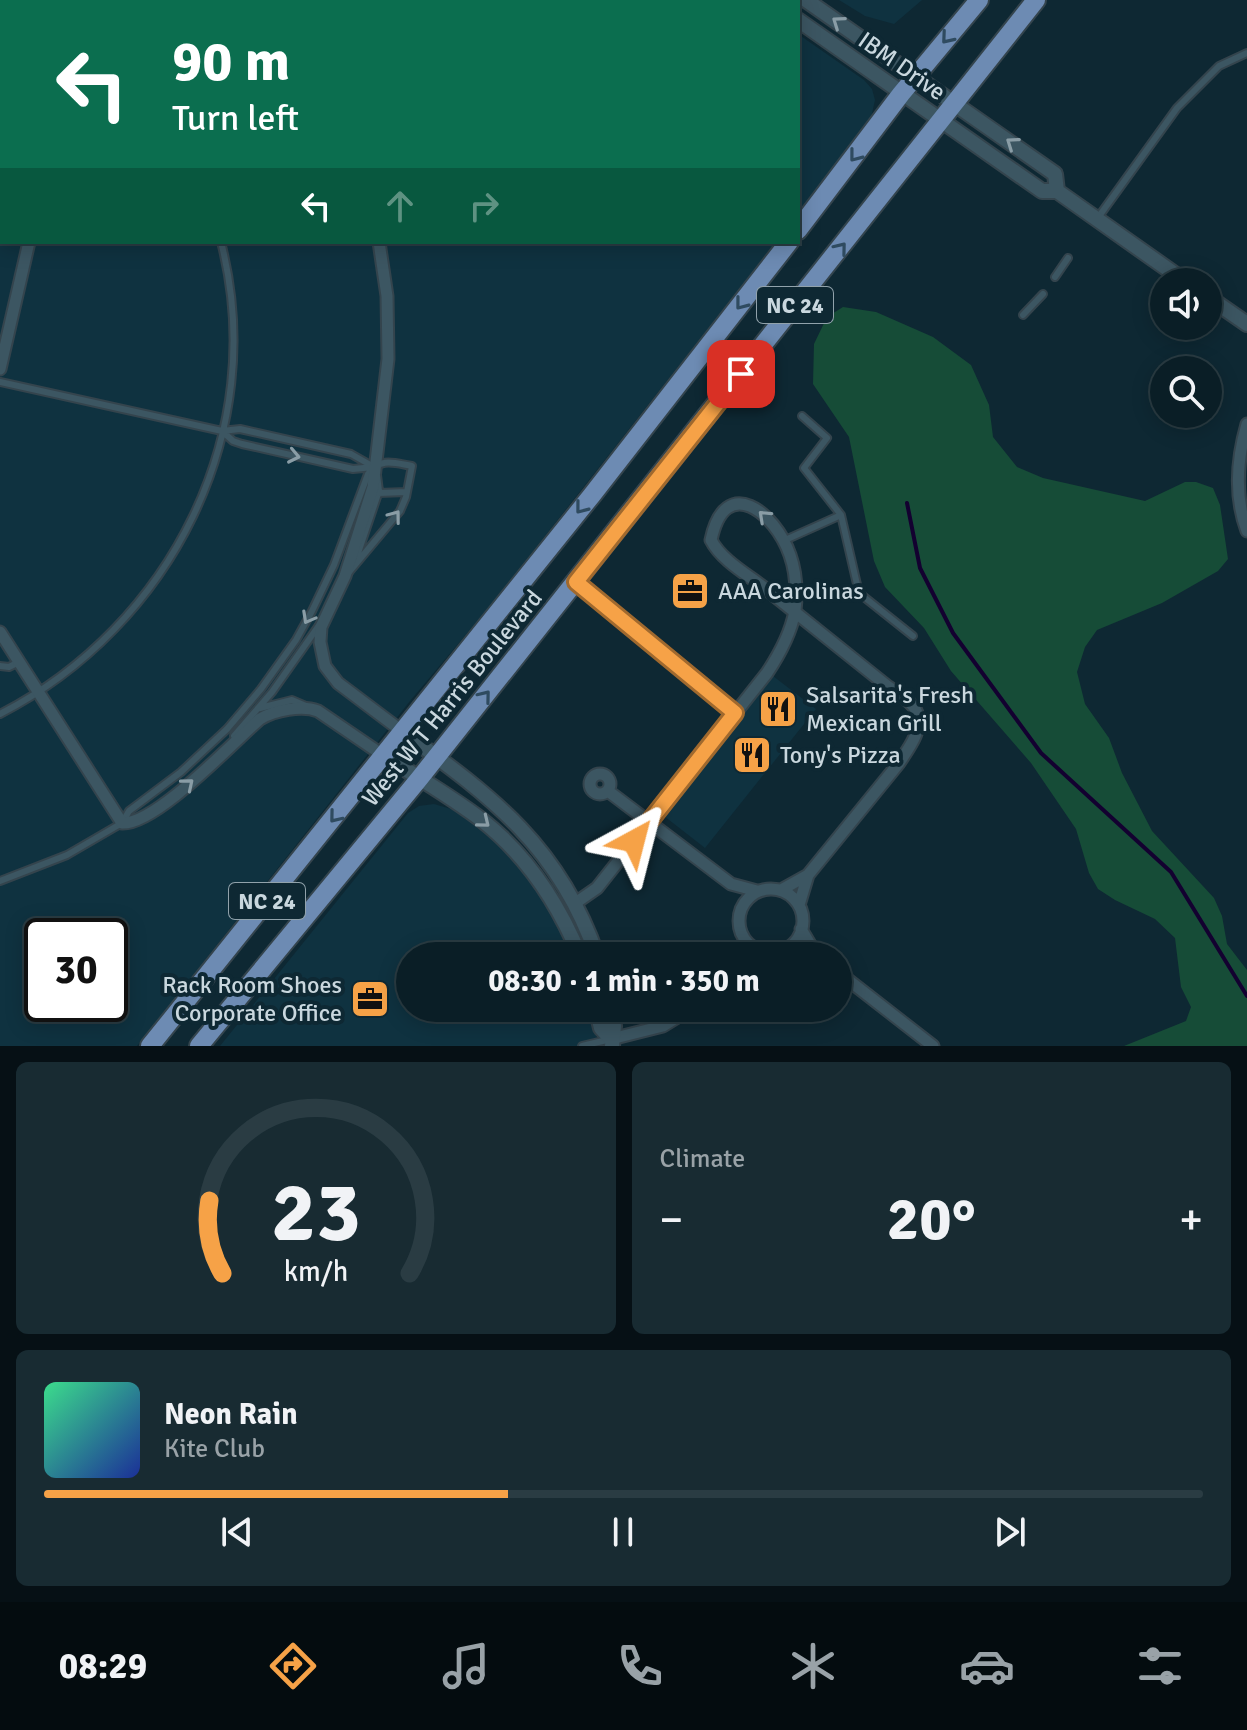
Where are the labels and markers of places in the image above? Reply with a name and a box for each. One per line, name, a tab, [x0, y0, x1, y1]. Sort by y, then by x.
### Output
pin	[707, 340, 775, 408]
office icon: AAA Carolinas	[669, 570, 711, 612]
place label: AAA Carolinas	[718, 576, 864, 606]
place label: Salsarita's Fresh Mexican Grill	[806, 680, 974, 738]
restaurant icon: Salsarita's Fresh Mexican Grill	[757, 688, 799, 730]
restaurant icon: Tony's Pizza	[731, 734, 773, 776]
place label: Tony's Pizza	[780, 740, 901, 770]
place label: Rack Room Shoes Corporate Office	[162, 970, 342, 1028]
office icon: Rack Room Shoes Corporate Office	[349, 978, 391, 1020]

